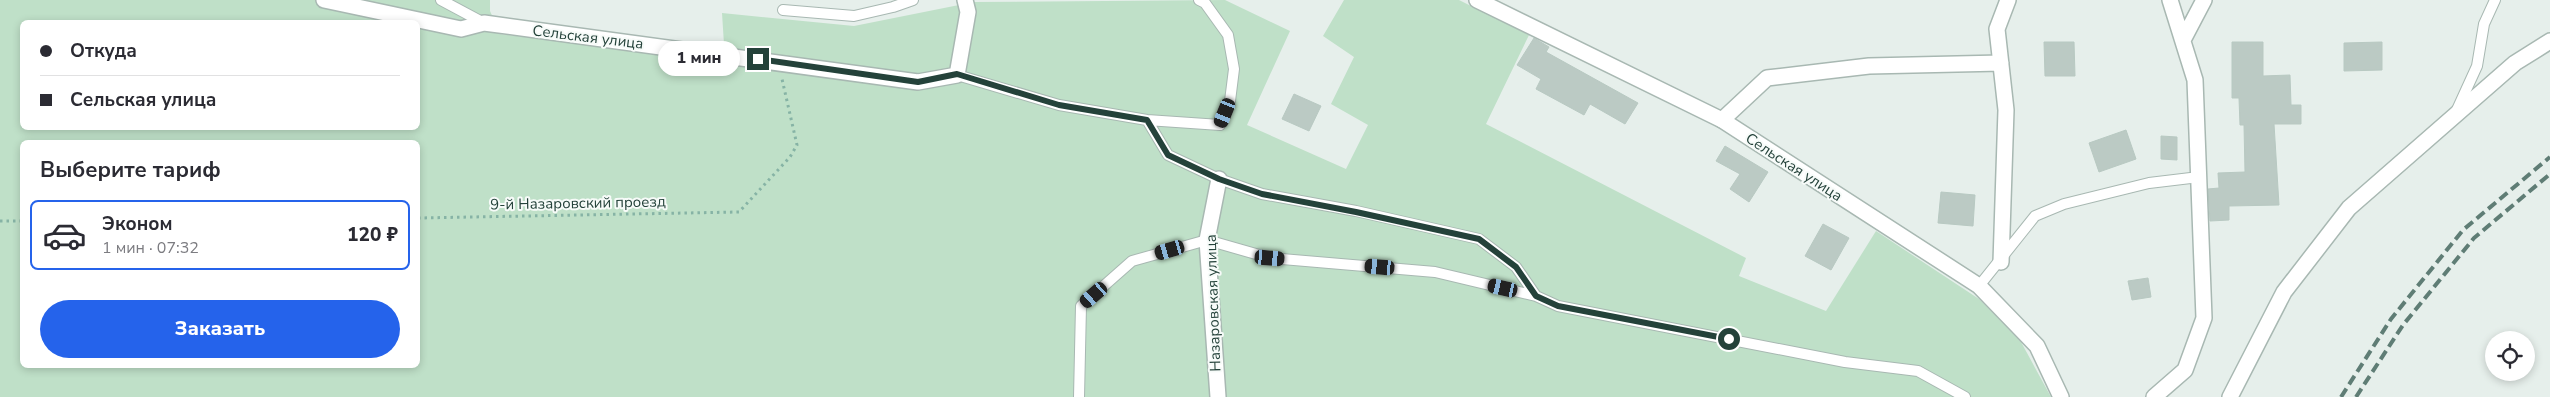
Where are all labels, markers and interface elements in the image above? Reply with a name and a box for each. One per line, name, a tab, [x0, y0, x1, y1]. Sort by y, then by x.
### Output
street label: Сельская улица	[531, 20, 645, 54]
text: Откуда	[70, 38, 137, 64]
callout: 1 мин	[658, 42, 740, 76]
text: 1 мин	[676, 47, 722, 69]
route end	[747, 48, 769, 70]
text: Сельская улица	[70, 87, 216, 113]
car	[1212, 96, 1237, 130]
street label: Сельская улица	[1742, 128, 1846, 206]
text: Выберите тариф	[40, 155, 221, 185]
street label: 9-й Назаровский проезд	[490, 191, 666, 215]
text: Эконом	[102, 211, 173, 237]
icon: car	[42, 213, 87, 258]
text: 120 ₽	[347, 222, 398, 248]
street label: Назаровская улица	[1201, 234, 1225, 372]
text: 1 мин · 07:32	[102, 237, 199, 259]
car	[1153, 239, 1186, 261]
car	[1254, 249, 1285, 267]
car	[1364, 258, 1395, 276]
car	[1486, 277, 1519, 299]
car	[1077, 279, 1110, 311]
button: Заказать	[40, 300, 400, 358]
route start	[1718, 328, 1740, 350]
map controls	[2485, 331, 2535, 381]
button: locate	[2485, 331, 2535, 381]

